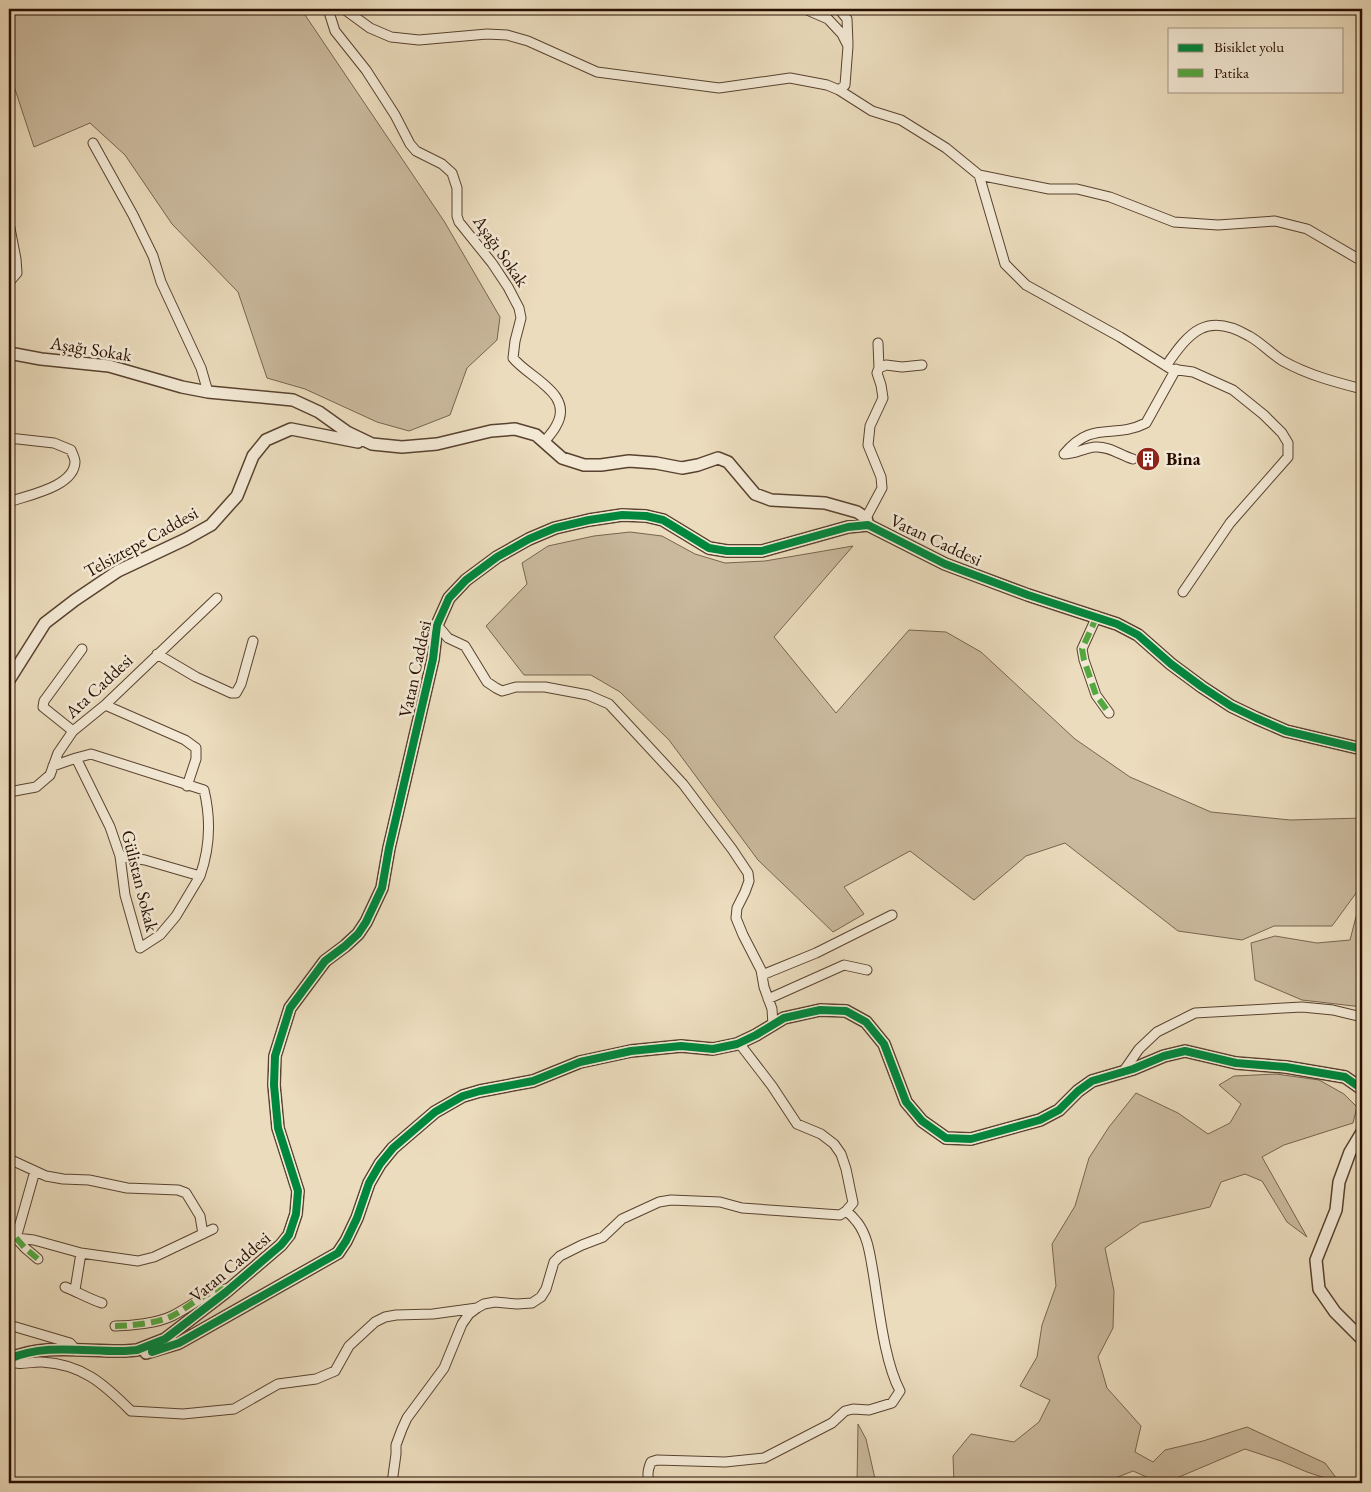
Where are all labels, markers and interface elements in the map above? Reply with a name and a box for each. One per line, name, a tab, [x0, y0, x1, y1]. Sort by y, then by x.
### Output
legend	[1168, 28, 1344, 92]
text: Bisiklet yolu	[1214, 37, 1284, 56]
text: Patika	[1214, 63, 1249, 82]
street label: Aşağı Sokak	[468, 210, 535, 291]
street label: Aşağı Sokak	[48, 331, 134, 366]
building icon: Bina	[1135, 446, 1161, 472]
place label: Bina	[1166, 447, 1201, 470]
street label: Telsiztepe Caddesi	[80, 501, 202, 582]
street label: Vatan Caddesi	[887, 508, 986, 571]
street label: Vatan Caddesi	[393, 618, 436, 720]
street label: Ata Caddesi	[59, 648, 138, 723]
street label: Gülistan Sokak	[117, 828, 164, 935]
street label: Vatan Caddesi	[184, 1226, 275, 1307]

